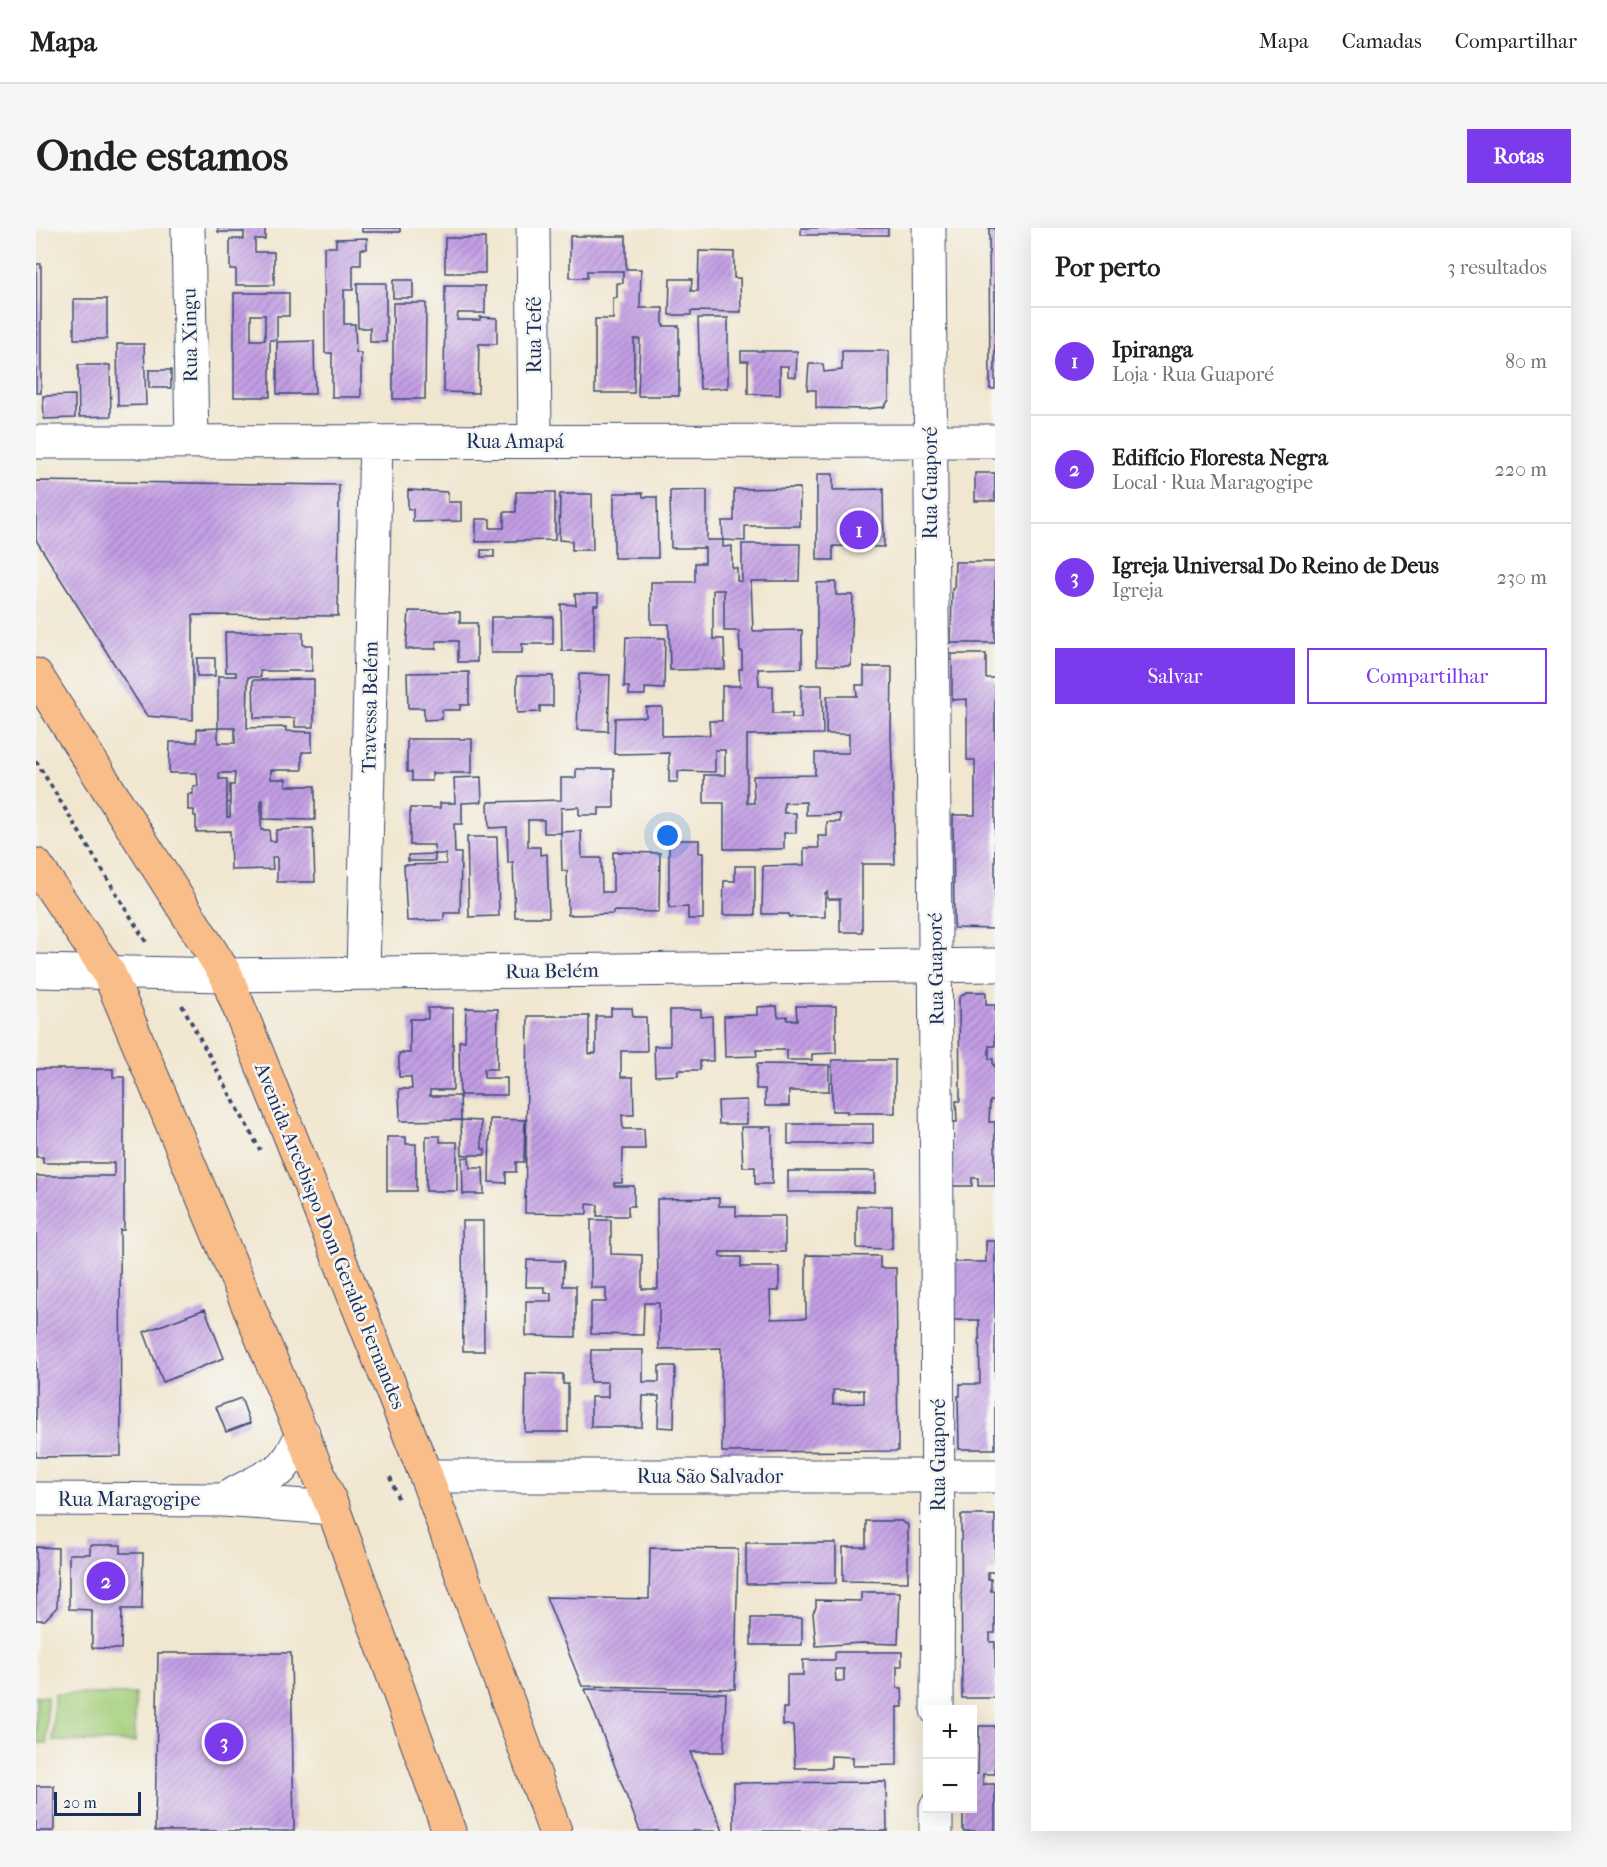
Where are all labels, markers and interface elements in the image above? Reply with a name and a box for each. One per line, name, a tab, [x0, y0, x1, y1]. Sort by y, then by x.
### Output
text: Mapa	[30, 25, 97, 58]
text: Mapa	[1259, 29, 1309, 53]
text: Camadas	[1342, 29, 1422, 53]
text: Compartilhar	[1455, 29, 1577, 53]
button: Rotas	[1467, 129, 1571, 183]
text: Onde estamos	[36, 132, 288, 181]
text: Por perto	[1055, 252, 1160, 283]
text: 3 resultados	[1447, 256, 1547, 279]
street label: Rua Xingu	[178, 287, 202, 382]
street label: Rua Tefé	[523, 296, 546, 373]
text: Ipiranga	[1112, 337, 1193, 363]
text: 1	[1071, 350, 1078, 373]
text: 80 m	[1505, 350, 1547, 373]
text: Loja · Rua Guaporé	[1112, 363, 1274, 386]
street label: Rua Guaporé	[919, 426, 942, 539]
street label: Rua Amapá	[466, 430, 565, 453]
text: Edifício Floresta Negra	[1112, 445, 1328, 471]
text: 2	[1069, 458, 1080, 481]
text: 220 m	[1494, 458, 1547, 481]
text: Local · Rua Maragogipe	[1112, 471, 1313, 494]
pin: 1	[840, 508, 878, 552]
text: Igreja Universal Do Reino de Deus	[1112, 553, 1439, 579]
text: 3	[1070, 566, 1079, 589]
text: 230 m	[1497, 566, 1547, 589]
text: Igreja	[1112, 579, 1163, 602]
street label: Travessa Belém	[357, 640, 383, 773]
button: Salvar	[1055, 648, 1295, 704]
button: Compartilhar	[1307, 648, 1547, 704]
your location	[653, 821, 682, 850]
street label: Rua Guaporé	[924, 912, 948, 1026]
street label: Rua Belém	[505, 959, 599, 983]
street label: Avenida Arcebispo Dom Geraldo Fernandes	[249, 1059, 410, 1412]
street label: Rua Guaporé	[927, 1398, 950, 1511]
street label: Rua São Salvador	[637, 1465, 784, 1488]
street label: Rua Maragogipe	[58, 1488, 200, 1511]
pin: 2	[86, 1558, 126, 1604]
map controls	[923, 1705, 977, 1813]
button: +	[923, 1705, 977, 1759]
pin: 3	[204, 1720, 243, 1765]
button: −	[923, 1759, 977, 1813]
scale bar	[54, 1789, 141, 1816]
text: 20 m	[63, 1793, 97, 1812]

